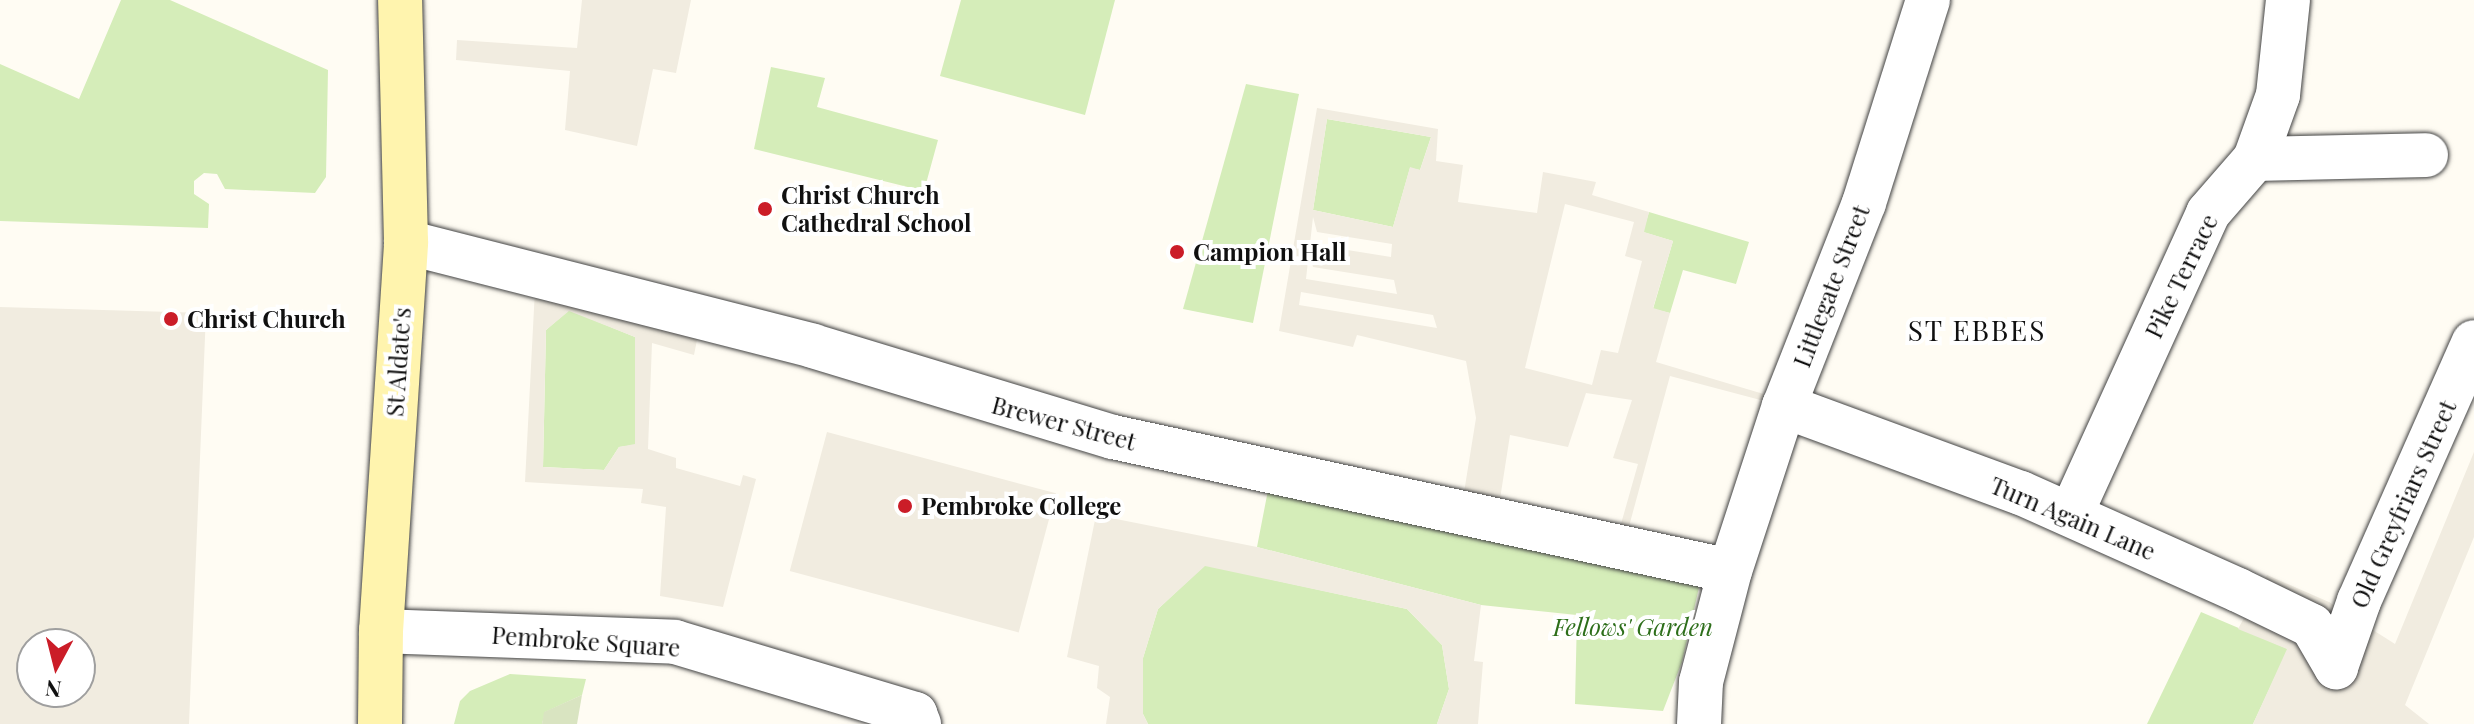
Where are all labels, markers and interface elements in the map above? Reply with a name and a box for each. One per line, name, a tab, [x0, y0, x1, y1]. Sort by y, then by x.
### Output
place label: Christ Church Cathedral School	[781, 181, 971, 237]
marker: Christ Church Cathedral School	[756, 200, 774, 218]
street label: Littlegate Street	[1787, 201, 1875, 371]
street label: Pike Terrace	[2138, 209, 2224, 343]
place label: Campion Hall	[1193, 238, 1346, 266]
marker: Campion Hall	[1168, 243, 1186, 261]
place label: Christ Church	[187, 305, 346, 333]
street label: St Aldate's	[380, 306, 416, 418]
marker: Christ Church	[162, 310, 180, 328]
district label: ST EBBES	[1907, 313, 2047, 347]
street label: Brewer Street	[989, 390, 1139, 456]
street label: Old Greyfriars Street	[2344, 396, 2462, 612]
street label: Turn Again Lane	[1986, 470, 2160, 566]
place label: Pembroke College	[921, 492, 1121, 520]
marker: Pembroke College	[896, 497, 914, 515]
park label: Fellows' Garden	[1553, 613, 1713, 641]
street label: Pembroke Square	[491, 620, 681, 662]
north arrow	[16, 628, 96, 708]
text: N	[44, 674, 63, 706]

